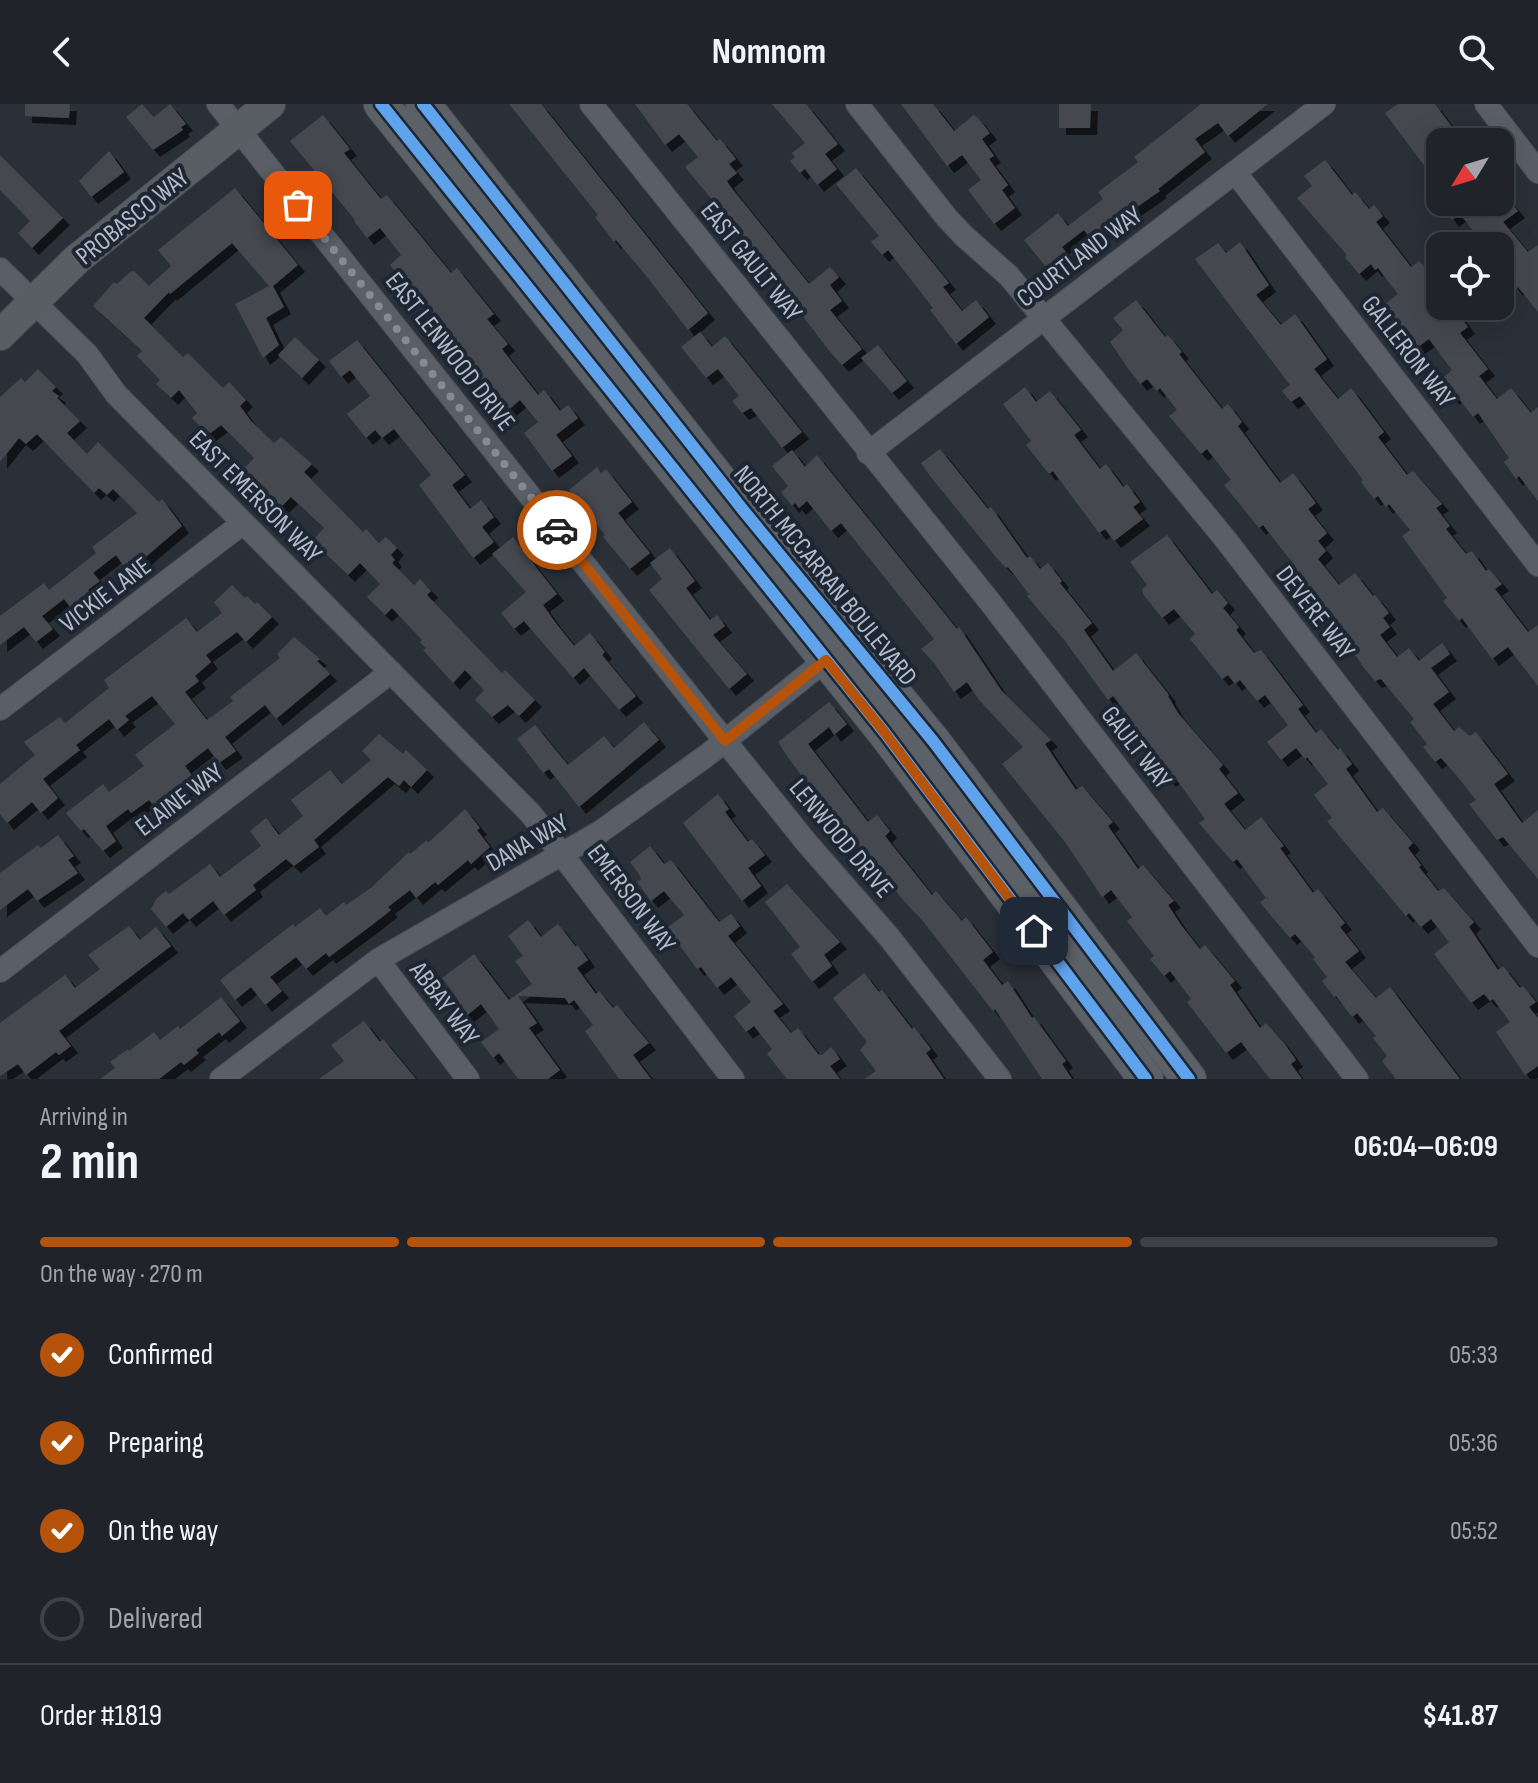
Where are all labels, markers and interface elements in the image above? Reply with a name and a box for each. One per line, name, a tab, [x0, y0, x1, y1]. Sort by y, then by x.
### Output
icon: back	[40, 30, 84, 74]
icon: search	[1454, 30, 1498, 74]
text: Nomnom	[712, 31, 826, 74]
north arrow	[1426, 128, 1514, 216]
map controls	[1426, 128, 1514, 320]
street label: PROBASCO WAY	[70, 162, 196, 272]
pin	[264, 171, 332, 239]
icon: bag	[276, 183, 320, 227]
street label: EAST GAULT WAY	[694, 196, 808, 328]
street label: COURTLAND WAY	[1011, 200, 1149, 314]
button: locate	[1426, 232, 1514, 320]
street label: EAST LENWOOD DRIVE	[378, 266, 521, 437]
street label: GALLERON WAY	[1355, 290, 1461, 414]
street label: EAST EMERSON WAY	[182, 424, 328, 570]
street label: NORTH MCCARRAN BOULEVARD	[727, 460, 923, 692]
courier	[517, 490, 597, 570]
icon: car	[535, 508, 579, 552]
street label: VICKIE LANE	[54, 551, 158, 640]
street label: DEVERE WAY	[1269, 560, 1361, 666]
street label: GAULT WAY	[1094, 700, 1178, 796]
street label: ELAINE WAY	[130, 757, 230, 843]
street label: LENWOOD DRIVE	[782, 773, 899, 905]
street label: DANA WAY	[481, 807, 574, 879]
street label: EMERSON WAY	[580, 839, 682, 959]
pin	[1000, 897, 1068, 965]
icon: home	[1012, 909, 1056, 953]
street label: ABBAY WAY	[402, 955, 485, 1052]
text: Arriving in	[40, 1102, 128, 1133]
text: 06:04–06:09	[1354, 1129, 1498, 1165]
text: 2 min	[40, 1131, 139, 1194]
text: On the way · 270 m	[40, 1259, 203, 1290]
icon: check	[40, 1333, 84, 1377]
text: Confirmed	[108, 1337, 213, 1373]
text: 05:33	[1449, 1340, 1498, 1371]
icon: check	[40, 1421, 84, 1465]
text: Preparing	[108, 1425, 204, 1461]
text: 05:36	[1449, 1428, 1498, 1459]
icon: check	[40, 1509, 84, 1553]
text: On the way	[108, 1513, 218, 1549]
text: 05:52	[1450, 1516, 1498, 1547]
text: Delivered	[108, 1601, 203, 1637]
text: Order #1819	[40, 1698, 162, 1734]
text: $41.87	[1422, 1698, 1498, 1734]

